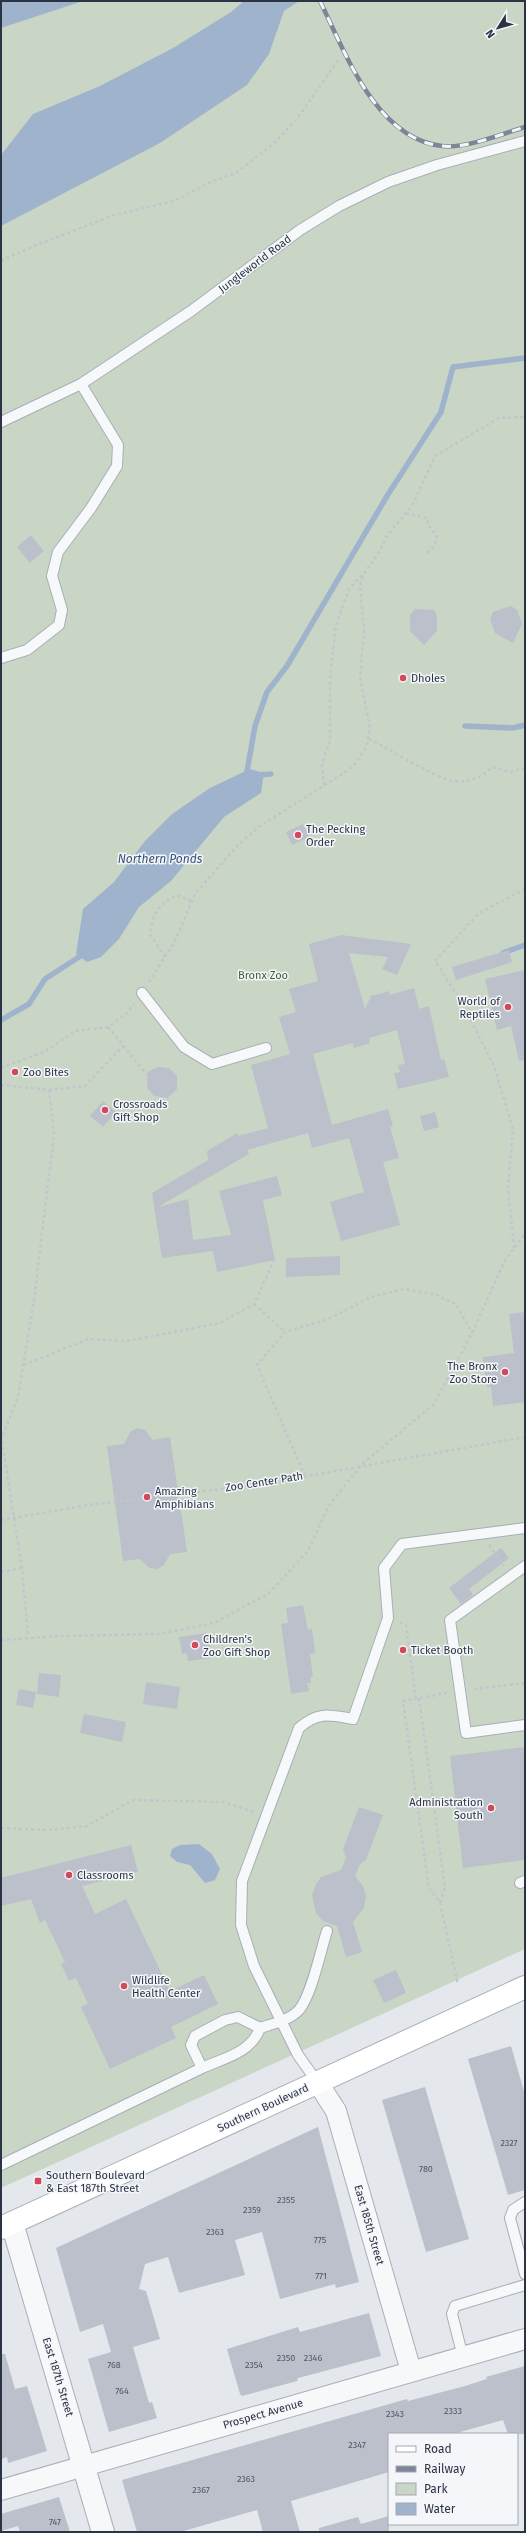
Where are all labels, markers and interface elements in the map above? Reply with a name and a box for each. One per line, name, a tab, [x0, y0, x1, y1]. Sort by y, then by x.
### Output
north arrow	[478, 8, 518, 48]
text: N	[483, 27, 498, 41]
street label: Jungleworld Road	[216, 232, 294, 296]
place label: Dholes	[411, 672, 445, 685]
marker: Dholes	[398, 673, 408, 683]
place label: The Pecking Order	[306, 823, 366, 849]
marker: The Pecking Order	[293, 830, 303, 840]
water label: Northern Ponds	[118, 852, 203, 866]
park label: Bronx Zoo	[238, 969, 288, 982]
place label: World of Reptiles	[458, 995, 501, 1021]
marker: World of Reptiles	[503, 1002, 513, 1012]
place label: Zoo Bites	[23, 1066, 69, 1079]
marker: Zoo Bites	[10, 1067, 20, 1077]
place label: Crossroads Gift Shop	[113, 1098, 167, 1124]
marker: Crossroads Gift Shop	[100, 1105, 110, 1115]
place label: The Bronx Zoo Store	[447, 1360, 498, 1386]
marker: The Bronx Zoo Store	[500, 1367, 510, 1377]
street label: Zoo Center Path	[224, 1469, 304, 1495]
place label: Amazing Amphibians	[155, 1485, 214, 1511]
marker: Amazing Amphibians	[142, 1492, 152, 1502]
place label: Children's Zoo Gift Shop	[203, 1633, 270, 1659]
marker: Children's Zoo Gift Shop	[190, 1640, 200, 1650]
place label: Ticket Booth	[411, 1644, 473, 1657]
marker: Ticket Booth	[398, 1645, 408, 1655]
place label: Administration South	[409, 1796, 483, 1822]
marker: Administration South	[486, 1803, 496, 1813]
place label: Classrooms	[77, 1869, 134, 1882]
marker: Classrooms	[64, 1870, 74, 1880]
place label: Wildlife Health Center	[132, 1974, 201, 2000]
marker: Wildlife Health Center	[119, 1981, 129, 1991]
street label: Southern Boulevard	[215, 2081, 311, 2135]
house number: 2327	[500, 2138, 518, 2148]
house number: 780	[419, 2164, 433, 2174]
place label: Southern Boulevard & East 187th Street	[46, 2169, 145, 2195]
marker: Southern Boulevard & East 187th Street	[33, 2176, 43, 2186]
street label: East 185th Street	[351, 2183, 387, 2267]
house number: 2355	[277, 2195, 295, 2205]
house number: 2359	[243, 2205, 261, 2215]
house number: 2363	[206, 2227, 224, 2237]
house number: 775	[314, 2235, 327, 2245]
house number: 771	[315, 2271, 327, 2281]
street label: East 187th Street	[40, 2336, 76, 2418]
house number: 2350	[277, 2353, 295, 2363]
house number: 2346	[304, 2353, 322, 2363]
house number: 768	[107, 2360, 121, 2370]
house number: 2354	[245, 2360, 263, 2370]
house number: 764	[115, 2386, 129, 2396]
street label: Prospect Avenue	[221, 2396, 305, 2432]
house number: 2333	[444, 2406, 462, 2416]
house number: 2343	[386, 2409, 404, 2419]
legend	[388, 2433, 518, 2525]
house number: 2347	[348, 2440, 366, 2450]
text: Road	[424, 2442, 452, 2456]
text: Railway	[424, 2462, 465, 2476]
house number: 2363	[237, 2474, 255, 2484]
text: Park	[424, 2482, 448, 2496]
house number: 2367	[192, 2485, 210, 2495]
text: Water	[424, 2502, 456, 2516]
house number: 747	[49, 2517, 61, 2527]

